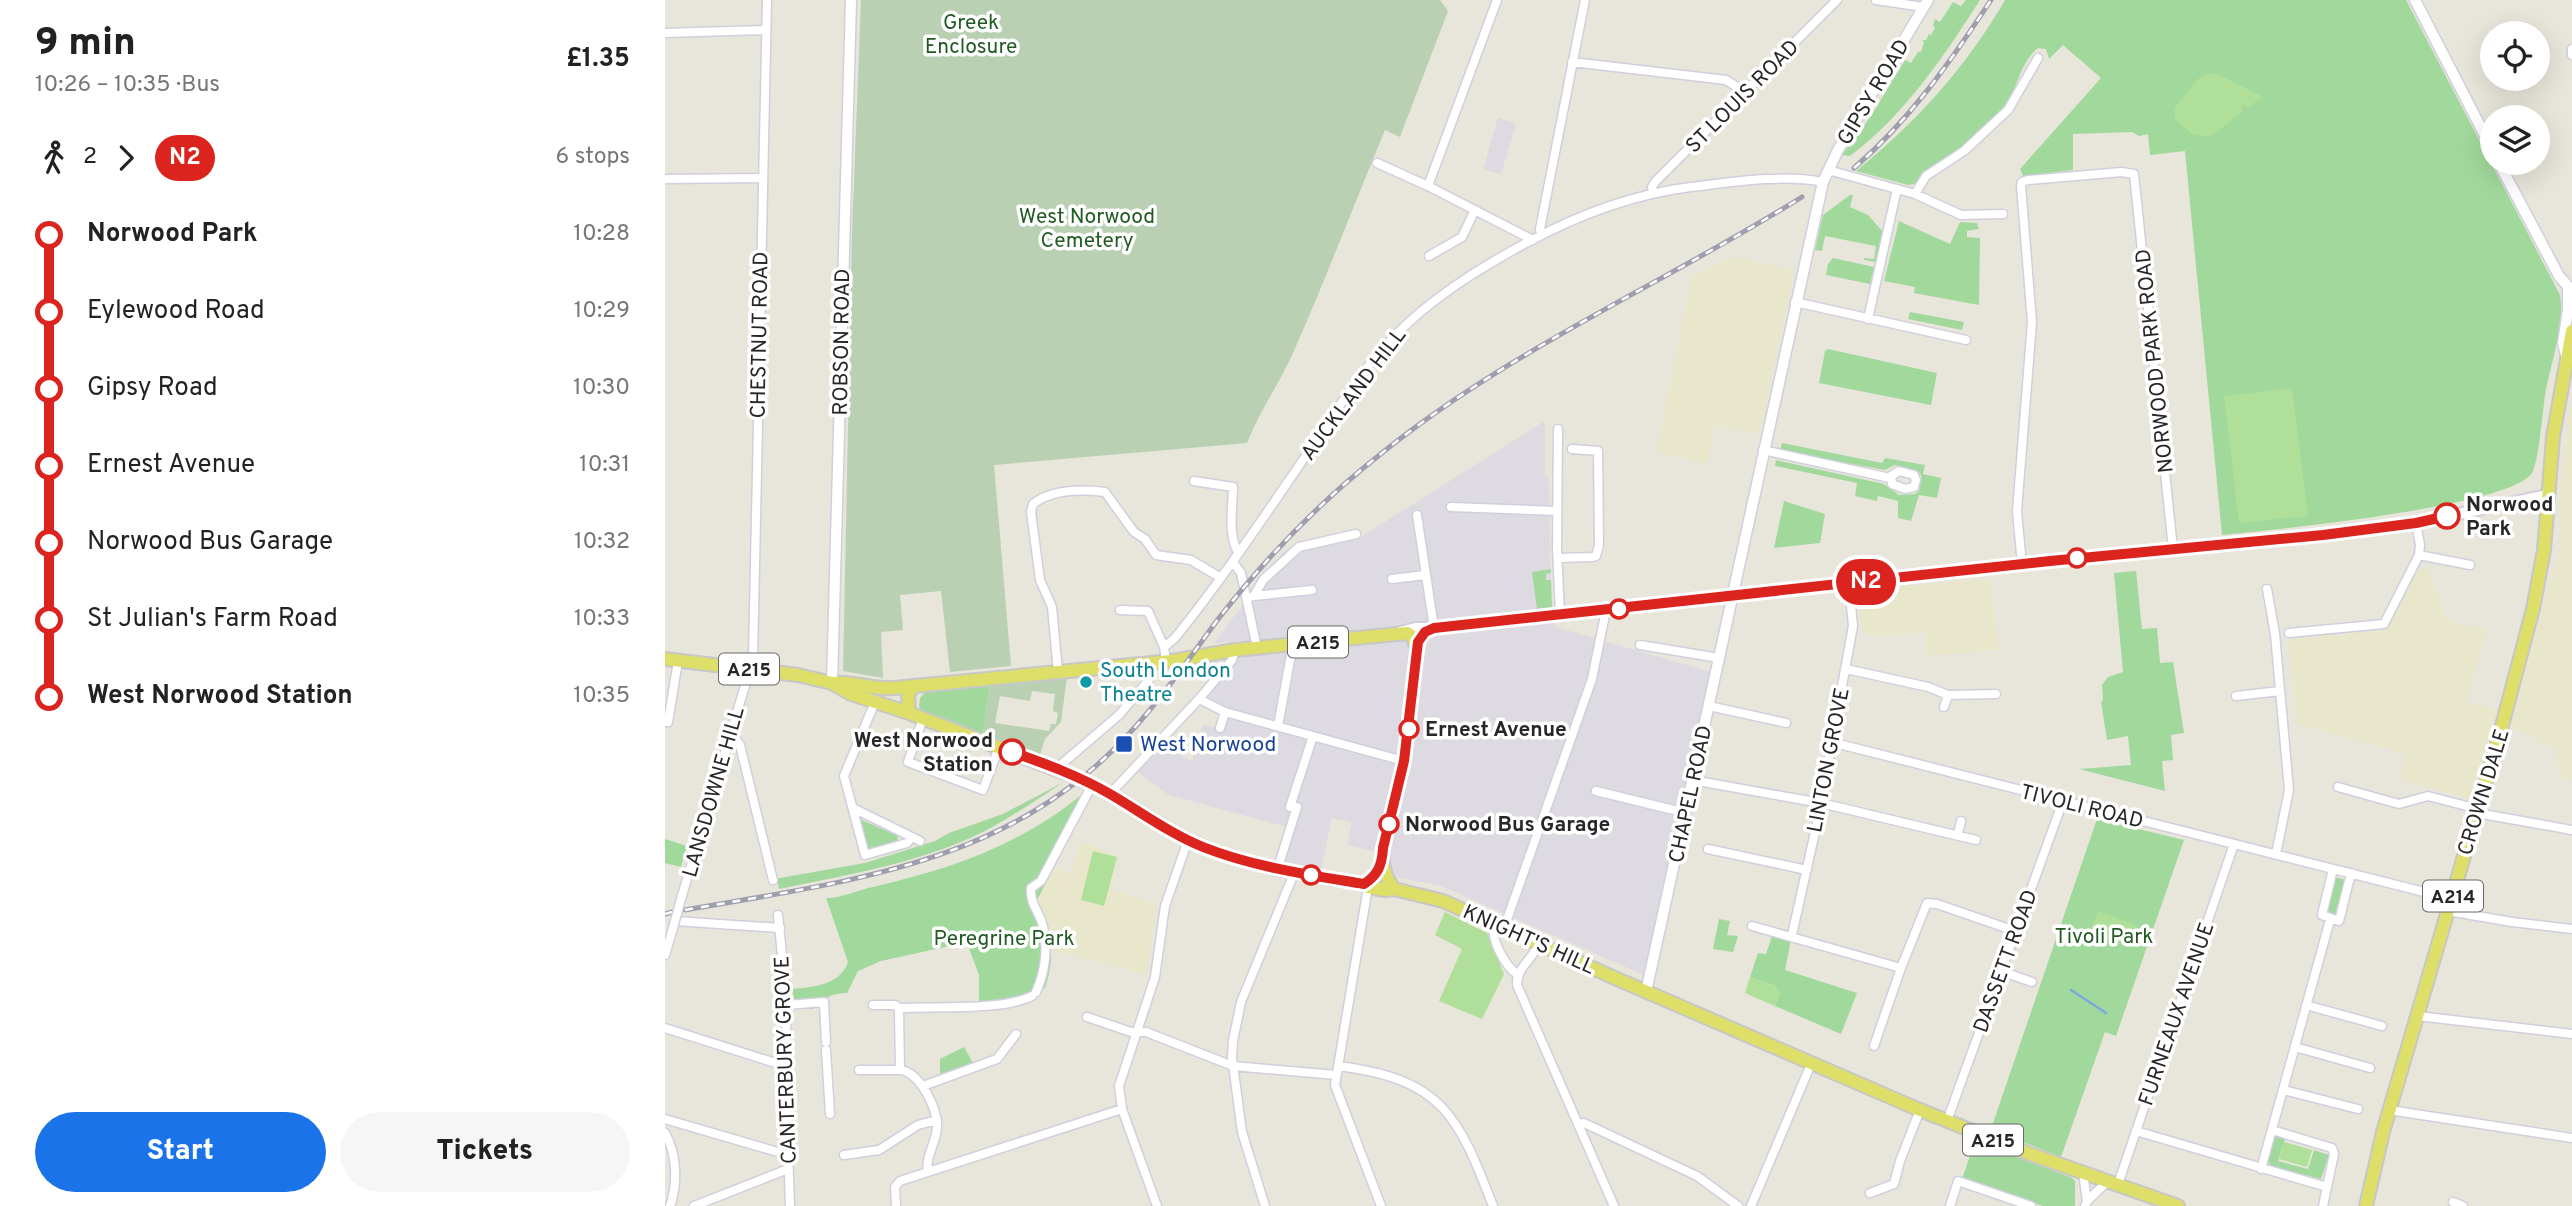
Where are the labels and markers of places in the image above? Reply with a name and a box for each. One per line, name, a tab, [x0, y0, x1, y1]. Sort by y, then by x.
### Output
place label: Norwood Park	[2466, 492, 2553, 543]
marker: Norwood Park	[2434, 503, 2460, 529]
unlabelled marker	[2067, 548, 2087, 568]
unlabelled marker	[1609, 599, 1629, 619]
place label: South London Theatre	[1100, 658, 1231, 709]
marker: South London Theatre	[1078, 674, 1094, 690]
place label: Ernest Avenue	[1425, 717, 1567, 744]
marker: Ernest Avenue	[1399, 719, 1419, 739]
place label: West Norwood Station	[854, 728, 993, 779]
place label: West Norwood	[1140, 732, 1276, 759]
marker: West Norwood	[1114, 734, 1134, 754]
marker: West Norwood Station	[999, 739, 1025, 765]
place label: Norwood Bus Garage	[1405, 812, 1610, 839]
marker: Norwood Bus Garage	[1379, 814, 1399, 834]
unlabelled marker	[1301, 865, 1321, 885]

